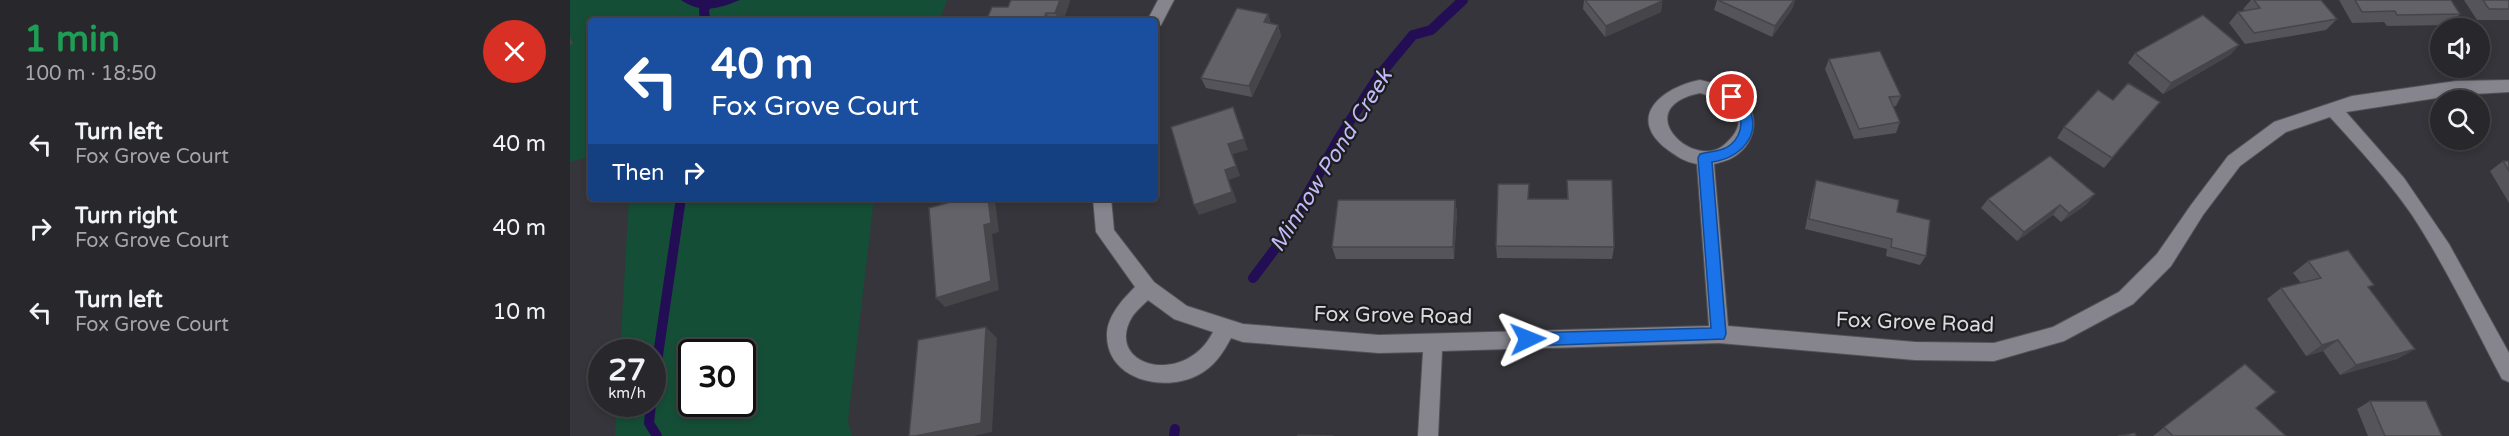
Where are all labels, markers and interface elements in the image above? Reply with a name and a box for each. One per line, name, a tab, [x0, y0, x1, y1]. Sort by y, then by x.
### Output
text: 1 min	[24, 18, 120, 61]
map controls	[2430, 18, 2490, 150]
button: sound	[2430, 18, 2490, 78]
button: close	[483, 20, 546, 83]
text: 40 m	[711, 39, 813, 90]
icon: left	[612, 42, 690, 120]
text: 100 m · 18:50	[24, 62, 156, 86]
water label: Minnow Pond Creek	[1264, 63, 1399, 257]
pin	[1706, 71, 1757, 122]
icon: arrive	[1715, 80, 1748, 113]
text: Fox Grove Court	[711, 90, 919, 123]
button: search	[2430, 90, 2490, 150]
text: Turn left	[75, 119, 163, 145]
icon: left	[24, 128, 57, 161]
text: 40 m	[492, 131, 546, 157]
text: Fox Grove Court	[75, 145, 229, 169]
icon: right	[677, 156, 710, 189]
text: Then	[612, 160, 665, 186]
text: Turn right	[75, 203, 177, 229]
icon: right	[24, 212, 57, 245]
text: 40 m	[492, 215, 546, 241]
text: Fox Grove Court	[75, 229, 229, 253]
text: Turn left	[75, 287, 163, 313]
icon: left	[24, 296, 57, 329]
text: 10 m	[492, 299, 546, 325]
street label: Fox Grove Road	[1313, 302, 1472, 329]
position arrow	[1496, 307, 1560, 371]
street label: Fox Grove Road	[1835, 307, 1995, 338]
text: Fox Grove Court	[75, 313, 229, 337]
speed limit sign: 30	[678, 339, 756, 417]
text: 27	[608, 352, 646, 389]
text: km/h	[608, 384, 646, 402]

